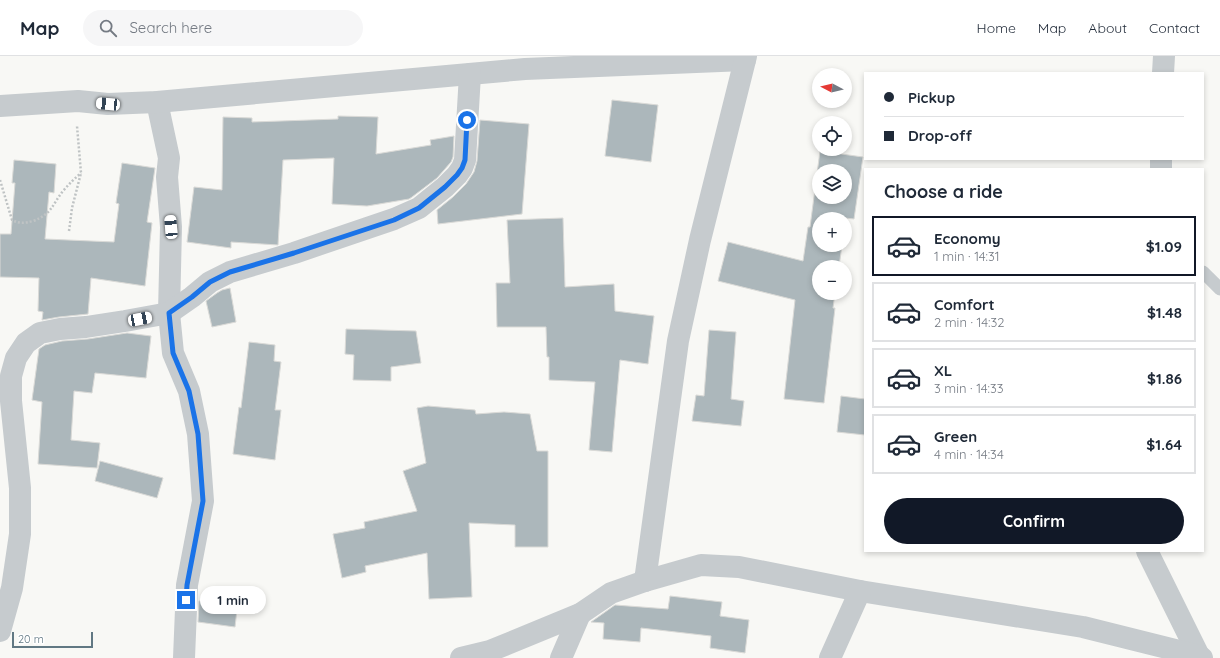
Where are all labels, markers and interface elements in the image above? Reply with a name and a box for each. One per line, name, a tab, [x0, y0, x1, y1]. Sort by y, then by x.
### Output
search box	[83, 10, 363, 46]
text: Map	[20, 16, 59, 40]
icon: search	[97, 17, 119, 39]
text: Search here	[129, 18, 212, 37]
text: Home	[977, 19, 1016, 37]
text: Map	[1038, 19, 1066, 37]
text: About	[1088, 19, 1127, 37]
text: Contact	[1149, 19, 1200, 37]
north arrow	[812, 68, 852, 108]
map controls	[812, 68, 852, 300]
text: Pickup	[908, 88, 955, 107]
car	[96, 97, 120, 111]
route start	[458, 111, 476, 129]
button: locate	[812, 116, 852, 156]
text: Drop-off	[908, 126, 972, 145]
button: layers	[812, 164, 852, 204]
text: Choose a ride	[884, 180, 1003, 203]
button: +	[812, 212, 852, 252]
car	[164, 215, 178, 239]
icon: car	[886, 228, 922, 264]
text: Economy	[934, 229, 1001, 248]
text: $1.09	[1146, 237, 1182, 256]
text: 1 min · 14:31	[934, 248, 1000, 264]
button: −	[812, 260, 852, 300]
icon: car	[886, 294, 922, 330]
text: Comfort	[934, 295, 995, 314]
text: $1.48	[1147, 303, 1182, 322]
car	[127, 311, 153, 327]
text: 2 min · 14:32	[934, 314, 1004, 330]
icon: car	[886, 360, 922, 396]
text: XL	[934, 361, 952, 380]
text: $1.86	[1147, 369, 1182, 388]
text: 3 min · 14:33	[934, 380, 1004, 396]
icon: car	[886, 426, 922, 462]
text: Green	[934, 427, 977, 446]
text: $1.64	[1146, 435, 1182, 454]
text: 4 min · 14:34	[934, 446, 1004, 462]
button: Confirm	[884, 498, 1184, 544]
callout: 1 min	[200, 586, 266, 614]
route end	[177, 591, 195, 609]
text: 1 min	[217, 592, 249, 608]
scale bar	[12, 630, 93, 649]
text: 20 m	[18, 632, 44, 646]

